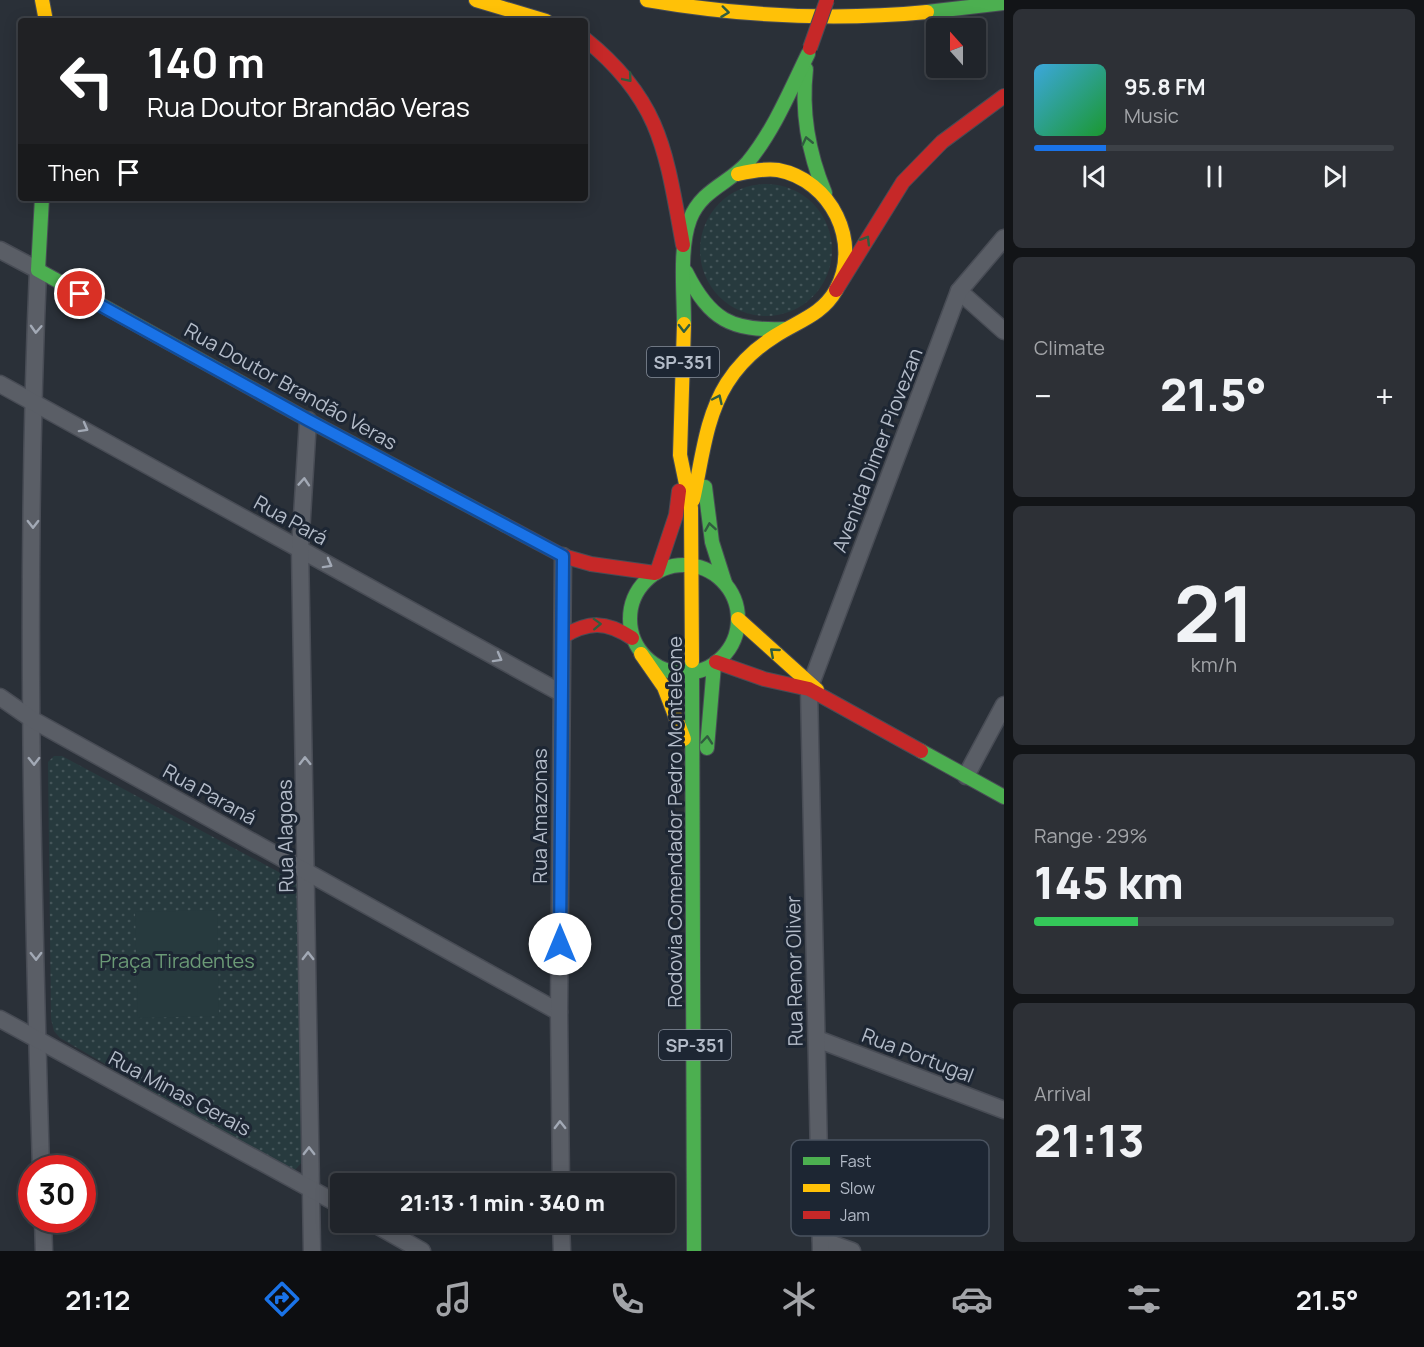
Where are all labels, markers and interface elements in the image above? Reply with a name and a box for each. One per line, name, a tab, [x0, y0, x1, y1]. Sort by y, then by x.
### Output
one-way arrow	[721, 5, 730, 18]
north arrow	[926, 18, 986, 78]
map controls	[926, 18, 986, 78]
text: 140 m	[147, 33, 265, 91]
icon: left	[48, 42, 126, 120]
one-way arrow	[621, 71, 632, 82]
text: 95.8 FM	[1124, 72, 1205, 102]
text: Rua Doutor Brandão Veras	[147, 88, 470, 125]
text: Music	[1124, 102, 1179, 129]
one-way arrow	[801, 136, 814, 146]
icon: arrive	[112, 156, 145, 189]
text: Then	[48, 158, 100, 188]
icon: previous	[1078, 160, 1111, 193]
icon: pause	[1198, 160, 1231, 193]
icon: next	[1318, 160, 1351, 193]
one-way arrow	[858, 236, 870, 246]
pin	[54, 268, 105, 319]
icon: arrive	[63, 277, 96, 310]
street label: Rua Doutor Brandão Veras	[180, 316, 402, 456]
one-way arrow	[677, 323, 690, 332]
one-way arrow	[29, 324, 42, 333]
text: Climate	[1034, 334, 1105, 361]
street label: Avenida Dimer Piovezan	[826, 344, 928, 556]
road number: SP-351	[647, 347, 719, 377]
text: 21.5°	[1160, 363, 1267, 425]
text: −	[1034, 373, 1052, 418]
text: +	[1375, 373, 1394, 418]
one-way arrow	[711, 394, 723, 405]
one-way arrow	[78, 421, 88, 432]
one-way arrow	[298, 477, 311, 486]
street label: Rua Pará	[249, 489, 333, 551]
one-way arrow	[27, 519, 39, 528]
one-way arrow	[704, 522, 716, 532]
one-way arrow	[321, 557, 332, 568]
text: 21	[1174, 559, 1254, 665]
one-way arrow	[593, 617, 602, 630]
street label: Rodovia Comendador Pedro Monteleone	[661, 636, 688, 1008]
one-way arrow	[770, 648, 781, 659]
one-way arrow	[492, 651, 502, 662]
text: km/h	[1191, 651, 1237, 678]
one-way arrow	[700, 736, 713, 745]
street label: Rua Amazonas	[526, 748, 553, 884]
one-way arrow	[28, 756, 40, 765]
one-way arrow	[298, 756, 311, 765]
street label: Rua Paraná	[158, 757, 262, 831]
street label: Rua Alagoas	[271, 779, 299, 893]
text: Range · 29%	[1034, 822, 1148, 849]
text: 145 km	[1034, 851, 1184, 913]
street label: Rua Renor Oliver	[779, 895, 809, 1047]
position arrow	[528, 912, 592, 976]
park label: Praça Tiradentes	[99, 947, 255, 974]
one-way arrow	[30, 951, 43, 960]
one-way arrow	[302, 951, 314, 960]
street label: Rua Portugal	[858, 1021, 978, 1089]
road number: SP-351	[659, 1030, 731, 1060]
street label: Rua Minas Gerais	[104, 1044, 256, 1142]
text: Arrival	[1034, 1080, 1091, 1107]
text: 21:13	[1034, 1109, 1145, 1171]
one-way arrow	[554, 1121, 566, 1130]
legend	[791, 1140, 989, 1236]
one-way arrow	[303, 1146, 315, 1155]
text: Fast	[840, 1150, 871, 1172]
speed limit sign: 30	[18, 1155, 96, 1233]
text: Slow	[840, 1177, 875, 1199]
text: 21:13 · 1 min · 340 m	[400, 1188, 605, 1218]
text: Jam	[840, 1204, 870, 1226]
icon: directions	[261, 1278, 303, 1320]
icon: music	[433, 1278, 475, 1320]
icon: phone	[606, 1278, 648, 1320]
icon: climate	[778, 1278, 820, 1320]
icon: car	[951, 1278, 993, 1320]
icon: filters	[1123, 1278, 1165, 1320]
text: 21:12	[65, 1281, 130, 1318]
text: 21.5°	[1296, 1281, 1359, 1318]

